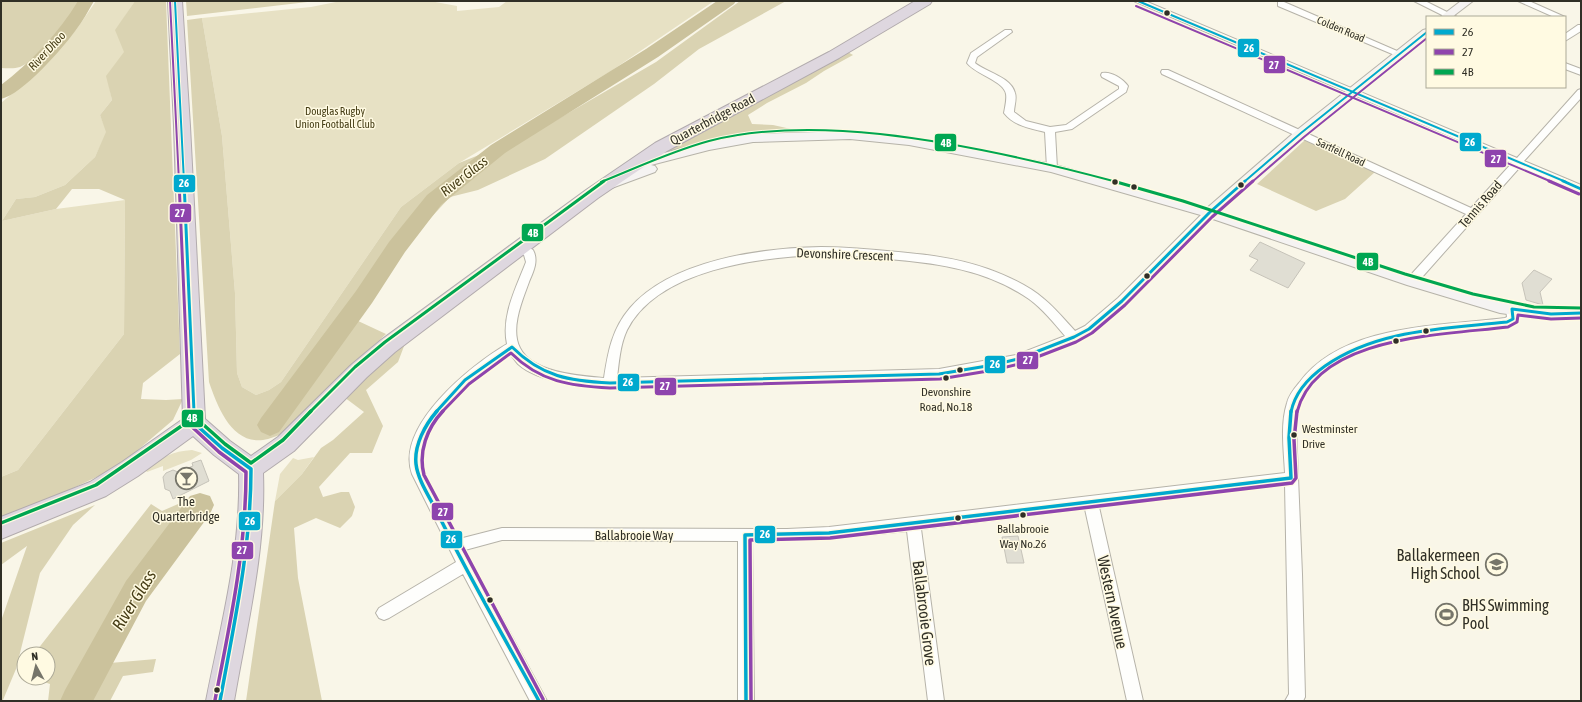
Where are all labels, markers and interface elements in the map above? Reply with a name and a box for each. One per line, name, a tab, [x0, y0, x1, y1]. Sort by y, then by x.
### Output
unlabelled marker	[1162, 8, 1172, 18]
street label: Colden Road	[1315, 14, 1367, 44]
legend	[1426, 16, 1566, 88]
text: 26	[1462, 25, 1474, 39]
water label: River Dhoo	[25, 28, 69, 73]
line badge: 26	[1237, 38, 1260, 58]
text: 26	[1244, 42, 1254, 54]
text: 27	[1462, 45, 1474, 59]
line badge: 27	[1263, 55, 1286, 74]
text: 27	[1269, 59, 1279, 71]
text: 4B	[1462, 65, 1474, 79]
street label: Quarterbridge Road	[667, 91, 757, 148]
park label: Douglas Rugby Union Football Club	[295, 105, 375, 130]
line badge: 26	[1459, 132, 1482, 152]
line badge: 4B	[934, 133, 957, 152]
street label: Sartfell Road	[1315, 135, 1367, 169]
text: 26	[1465, 136, 1475, 148]
text: 4B	[940, 137, 952, 149]
line badge: 27	[1484, 149, 1507, 168]
water label: River Glass	[437, 153, 491, 199]
text: 27	[1491, 153, 1501, 165]
line badge: 26	[173, 174, 196, 193]
text: 26	[179, 177, 189, 189]
unlabelled marker	[1110, 177, 1120, 187]
street label: Tennis Road	[1456, 178, 1505, 231]
unlabelled marker	[1236, 180, 1246, 190]
unlabelled marker	[1129, 182, 1139, 192]
line badge: 27	[169, 203, 192, 223]
text: 27	[175, 207, 185, 219]
line badge: 4B	[521, 223, 544, 242]
text: 4B	[527, 227, 539, 239]
street label: Devonshire Crescent	[796, 245, 894, 264]
line badge: 4B	[1356, 252, 1379, 271]
text: 4B	[1362, 256, 1374, 268]
unlabelled marker	[1142, 271, 1152, 281]
unlabelled marker	[1421, 326, 1431, 336]
unlabelled marker	[1391, 336, 1401, 346]
line badge: 27	[1016, 351, 1039, 370]
text: 27	[1023, 354, 1033, 366]
line badge: 26	[984, 355, 1006, 374]
text: 26	[990, 358, 1000, 370]
unlabelled marker	[955, 365, 965, 375]
line badge: 26	[617, 373, 640, 392]
marker: Devonshire Road, No.18	[941, 373, 951, 383]
text: 26	[623, 376, 633, 388]
line badge: 27	[654, 377, 677, 396]
text: 27	[660, 380, 670, 392]
place label: Devonshire Road, No.18	[920, 385, 973, 414]
line badge: 4B	[181, 409, 204, 428]
text: 4B	[186, 412, 198, 424]
place label: Westminster Drive	[1302, 422, 1358, 451]
marker: Westminster Drive	[1289, 430, 1299, 440]
bar icon: The Quarterbridge	[173, 466, 199, 492]
place label: The Quarterbridge	[152, 494, 220, 524]
line badge: 27	[431, 502, 454, 521]
text: 27	[438, 506, 448, 518]
marker: Ballabrooie Way No.26	[1018, 510, 1028, 520]
line badge: 26	[238, 511, 261, 531]
unlabelled marker	[953, 513, 963, 523]
text: 26	[245, 515, 255, 527]
place label: Ballabrooie Way No.26	[997, 522, 1049, 551]
line badge: 26	[754, 525, 776, 544]
street label: Ballabrooie Way	[595, 528, 674, 543]
text: 26	[760, 528, 770, 540]
line badge: 26	[440, 530, 463, 549]
text: 26	[446, 533, 456, 545]
line badge: 27	[231, 541, 254, 560]
text: 27	[237, 544, 247, 556]
place label: Ballakermeen High School	[1397, 546, 1481, 583]
school or university icon: Ballakermeen High School	[1483, 551, 1509, 577]
street label: Western Avenue	[1094, 554, 1132, 650]
street label: Ballabrooie Grove	[910, 559, 940, 667]
water label: River Glass	[108, 566, 160, 634]
unlabelled marker	[485, 595, 495, 605]
place label: BHS Swimming Pool	[1462, 596, 1549, 632]
sports icon: BHS Swimming Pool	[1434, 601, 1460, 627]
north arrow	[16, 646, 56, 686]
text: N	[31, 650, 39, 662]
unlabelled marker	[212, 685, 222, 695]

